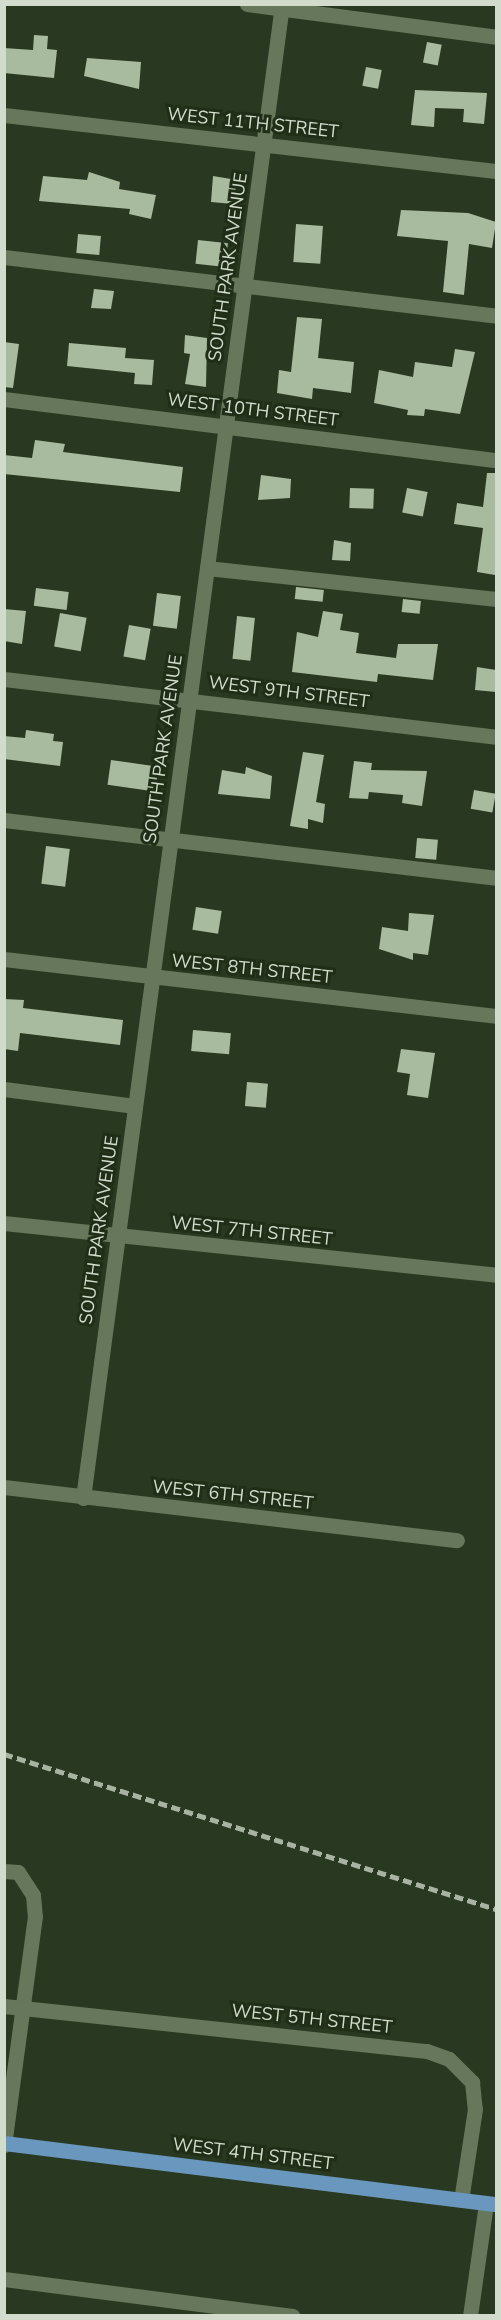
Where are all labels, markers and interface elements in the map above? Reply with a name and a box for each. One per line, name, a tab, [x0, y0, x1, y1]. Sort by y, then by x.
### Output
street label: WEST 11TH STREET	[166, 103, 340, 143]
street label: SOUTH PARK AVENUE	[204, 171, 252, 363]
street label: WEST 10TH STREET	[166, 389, 340, 431]
street label: SOUTH PARK AVENUE	[139, 653, 187, 845]
street label: WEST 9TH STREET	[207, 671, 371, 713]
street label: WEST 8TH STREET	[171, 950, 333, 988]
street label: SOUTH PARK AVENUE	[75, 1134, 123, 1326]
street label: WEST 7TH STREET	[171, 1212, 333, 1250]
street label: WEST 6TH STREET	[152, 1476, 314, 1514]
street label: WEST 5TH STREET	[231, 2000, 393, 2038]
street label: WEST 4TH STREET	[171, 2133, 335, 2175]

